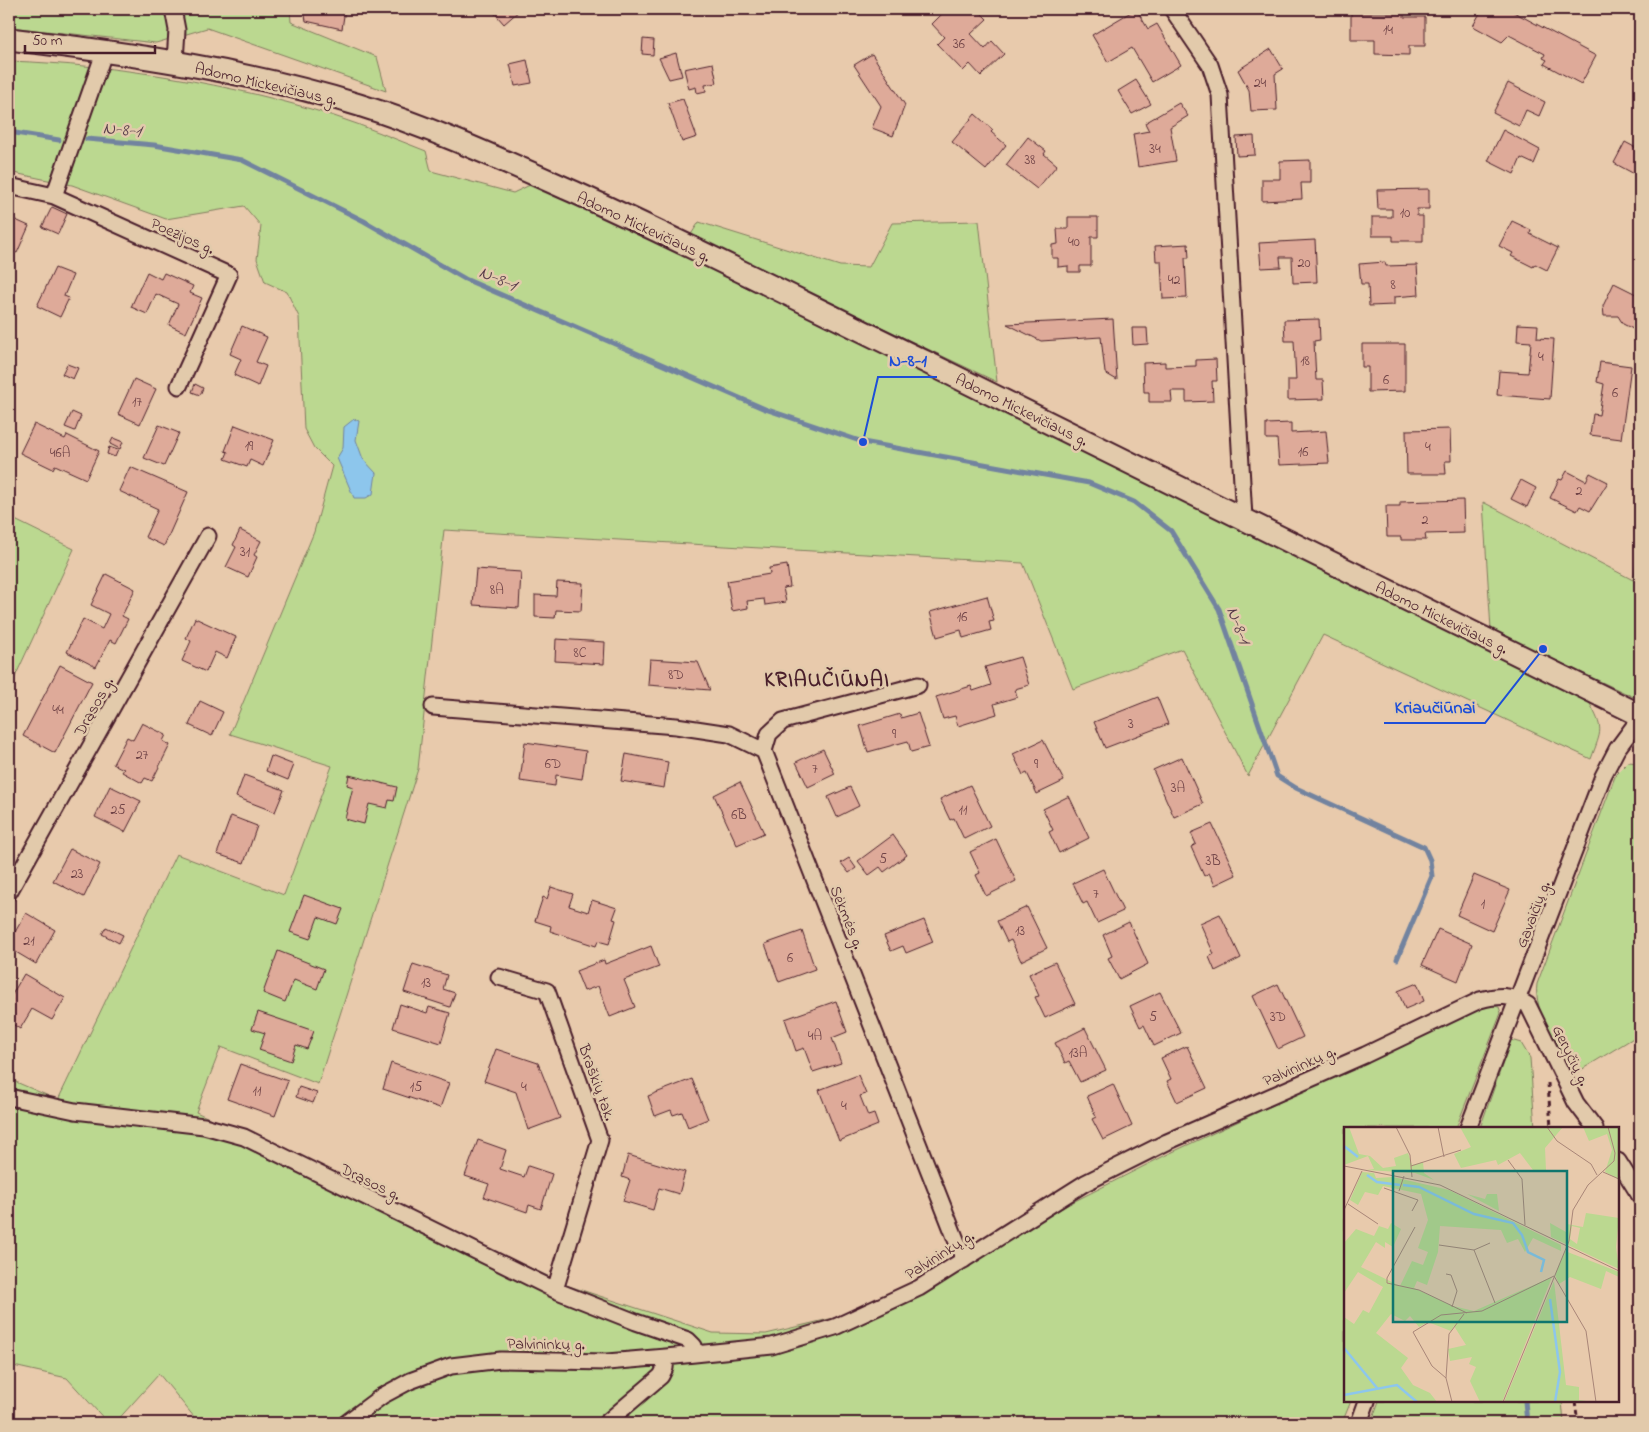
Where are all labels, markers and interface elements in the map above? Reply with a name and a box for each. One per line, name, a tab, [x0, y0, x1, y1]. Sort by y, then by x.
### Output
house number: 14	[1383, 20, 1393, 41]
scale bar	[25, 22, 155, 54]
text: 50 m	[32, 30, 63, 52]
house number: 36	[953, 34, 965, 55]
street label: Adomo Mickevičiaus g.	[192, 57, 339, 113]
house number: 24	[1254, 73, 1267, 94]
water label: N-8-1	[102, 116, 144, 146]
house number: 34	[1149, 139, 1161, 160]
house number: 38	[1024, 150, 1036, 171]
street label: Adomo Mickevičiaus g.	[572, 186, 714, 269]
house number: 10	[1400, 203, 1410, 224]
street label: Poezijos g.	[146, 212, 218, 262]
house number: 40	[1068, 232, 1080, 253]
house number: 20	[1297, 253, 1311, 274]
water label: N-8-1	[475, 260, 522, 300]
house number: 42	[1168, 270, 1180, 291]
house number: 8	[1390, 275, 1396, 296]
callout: N-8-1	[878, 344, 937, 377]
house number: 4	[1538, 347, 1544, 368]
text: N-8-1	[889, 349, 927, 375]
house number: 18	[1300, 351, 1310, 372]
street label: Adomo Mickevičiaus g.	[951, 368, 1092, 453]
house number: 6	[1383, 370, 1389, 391]
house number: 6	[1612, 383, 1618, 404]
house number: 17	[132, 392, 142, 413]
house number: 19	[245, 436, 254, 457]
house number: 4	[1425, 437, 1431, 458]
house number: 16	[1298, 442, 1308, 463]
house number: 46A	[50, 443, 70, 464]
house number: 2	[1576, 481, 1583, 502]
house number: 2	[1422, 510, 1429, 531]
house number: 31	[240, 542, 251, 563]
street label: Adomo Mickevičiaus g.	[1371, 576, 1512, 661]
house number: 8A	[490, 580, 504, 601]
water label: N-8-1	[1218, 603, 1257, 650]
house number: 16	[957, 607, 967, 628]
house number: 8C	[574, 643, 587, 664]
house number: 8D	[668, 665, 684, 686]
district label: KRIAUČIŪNAI	[764, 666, 890, 696]
street label: Drąsos g.	[68, 673, 121, 742]
callout: Kriaučiūnai	[1384, 690, 1485, 723]
text: Kriaučiūnai	[1395, 696, 1475, 722]
house number: 44	[52, 700, 64, 721]
house number: 3	[1128, 714, 1134, 735]
house number: 9	[892, 724, 897, 745]
house number: 27	[136, 745, 149, 766]
house number: 6D	[545, 754, 561, 775]
house number: 9	[1034, 754, 1039, 775]
house number: 7	[812, 759, 818, 780]
house number: 3A	[1171, 778, 1185, 799]
house number: 25	[111, 800, 125, 821]
house number: 11	[959, 800, 968, 821]
house number: 6B	[731, 805, 747, 826]
house number: 5	[879, 849, 887, 870]
house number: 3B	[1205, 851, 1221, 872]
house number: 23	[71, 864, 84, 885]
street label: Gavaičių g.	[1510, 878, 1558, 952]
street label: Sėkmės g.	[823, 882, 870, 953]
house number: 7	[1093, 884, 1099, 905]
house number: 1	[1481, 894, 1486, 915]
house number: 13	[1015, 921, 1025, 942]
house number: 21	[23, 931, 35, 952]
house number: 6	[787, 948, 793, 969]
house number: 13	[421, 973, 431, 994]
house number: 5	[1149, 1007, 1157, 1028]
house number: 3D	[1270, 1007, 1286, 1028]
street label: Geryčių g.	[1545, 1021, 1595, 1090]
house number: 4A	[808, 1026, 822, 1047]
street label: Braškių tak.	[571, 1040, 621, 1124]
street label: Palvininkų g.	[1259, 1040, 1340, 1094]
house number: 13A	[1069, 1043, 1087, 1064]
house number: 15	[410, 1077, 422, 1098]
house number: 4	[521, 1077, 527, 1098]
house number: 11	[253, 1081, 262, 1102]
house number: 4	[841, 1096, 847, 1117]
inset map	[1344, 1127, 1619, 1402]
street label: Drąsos g.	[335, 1157, 404, 1208]
street label: Palvininkų g.	[901, 1225, 979, 1287]
street label: Palvininkų g.	[507, 1332, 585, 1358]

